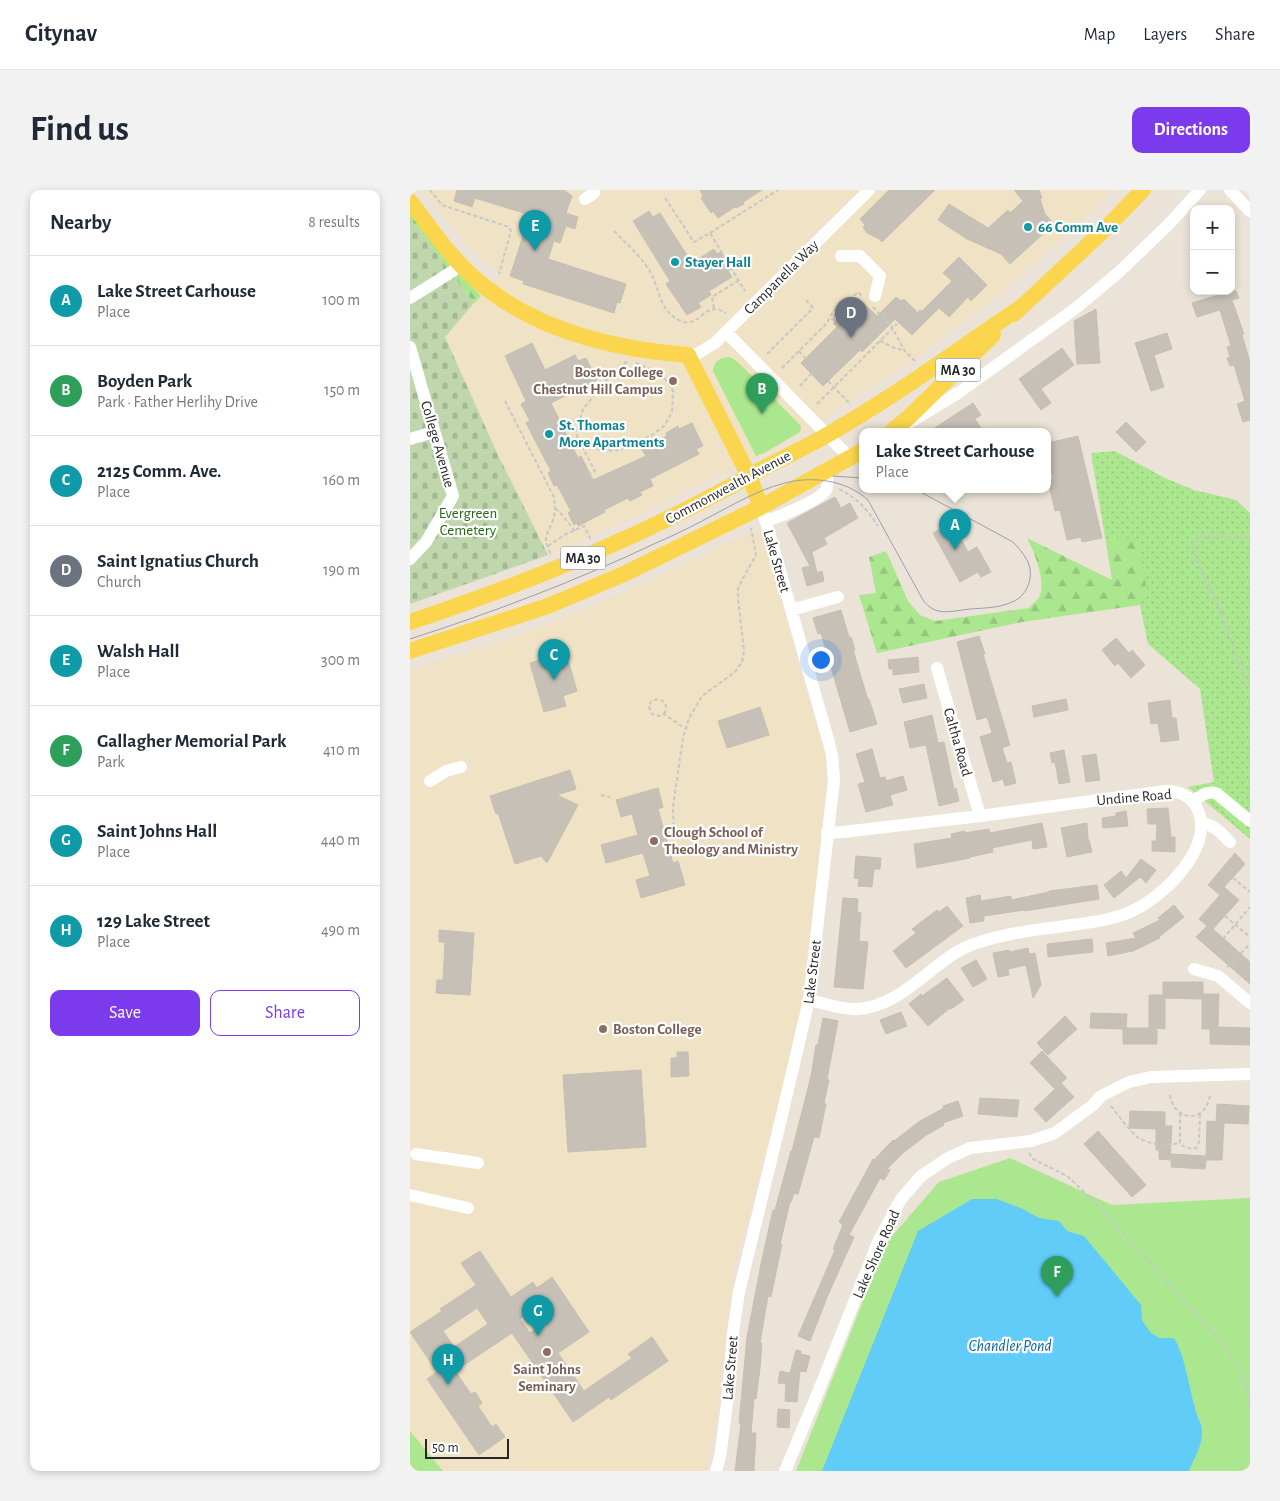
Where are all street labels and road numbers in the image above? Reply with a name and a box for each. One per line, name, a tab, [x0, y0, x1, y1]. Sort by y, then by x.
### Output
street label: Campanella Way	[741, 237, 822, 317]
road number: MA 30	[936, 358, 980, 382]
street label: College Avenue	[418, 399, 457, 489]
street label: Commonwealth Avenue	[663, 448, 793, 527]
street label: Lake Street	[760, 528, 793, 594]
road number: MA 30	[560, 546, 606, 569]
street label: Caltha Road	[941, 706, 974, 778]
street label: Undine Road	[1096, 787, 1172, 808]
street label: Lake Street	[801, 939, 824, 1005]
street label: Lake Shore Road	[850, 1207, 903, 1301]
street label: Lake Street	[720, 1335, 741, 1401]

